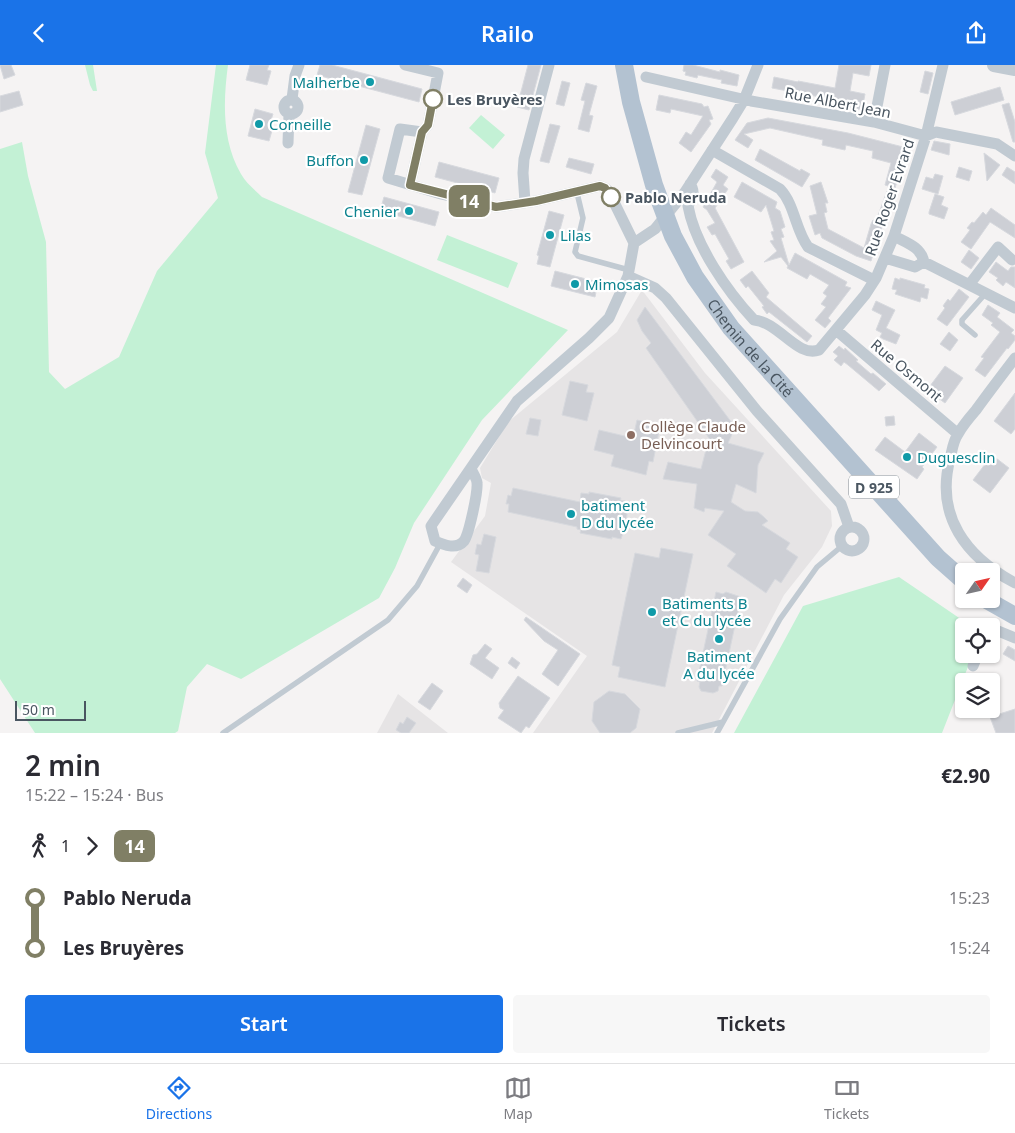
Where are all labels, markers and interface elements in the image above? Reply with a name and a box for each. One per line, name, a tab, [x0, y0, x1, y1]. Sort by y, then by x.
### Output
text: Railo	[481, 18, 534, 48]
icon: back	[25, 19, 53, 47]
icon: share	[962, 19, 990, 47]
place label: Malherbe	[292, 72, 360, 92]
marker: Malherbe	[364, 76, 376, 88]
street label: Rue Albert Jean	[783, 82, 893, 122]
marker: Les Bruyères	[423, 89, 443, 109]
place label: Les Bruyères	[447, 89, 543, 109]
place label: Corneille	[269, 114, 332, 134]
marker: Corneille	[253, 118, 265, 130]
street label: Rue Roger Evrard	[860, 136, 918, 258]
place label: Buffon	[306, 150, 354, 170]
marker: Buffon	[358, 154, 370, 166]
line badge: 14	[446, 185, 492, 217]
marker: Pablo Neruda	[601, 187, 621, 207]
place label: Pablo Neruda	[625, 187, 727, 207]
text: 14	[459, 189, 479, 213]
place label: Chenier	[344, 201, 399, 221]
marker: Chenier	[403, 205, 415, 217]
place label: Lilas	[560, 225, 591, 245]
marker: Lilas	[544, 229, 556, 241]
place label: Mimosas	[585, 274, 648, 294]
marker: Mimosas	[569, 278, 581, 290]
street label: Chemin de la Cité	[703, 295, 798, 401]
street label: Rue Osmont	[867, 334, 947, 406]
place label: Collège Claude Delvincourt	[641, 416, 746, 453]
marker: Collège Claude Delvincourt	[625, 429, 637, 441]
place label: Duguesclin	[917, 447, 996, 467]
marker: Duguesclin	[901, 451, 913, 463]
road number: D 925	[849, 476, 899, 499]
place label: batiment D du lycée	[581, 495, 654, 532]
marker: batiment D du lycée	[565, 508, 577, 520]
north arrow	[955, 563, 1000, 607]
map controls	[955, 563, 1000, 718]
place label: Batiments B et C du lycée	[662, 593, 751, 630]
marker: Batiments B et C du lycée	[646, 606, 658, 618]
button: locate	[955, 618, 1000, 663]
marker: Batiment A du lycée	[713, 633, 725, 645]
place label: Batiment A du lycée	[683, 646, 755, 683]
button: layers	[955, 673, 1000, 718]
scale bar	[15, 698, 86, 721]
text: 50 m	[22, 700, 55, 719]
text: 2 min	[25, 746, 101, 784]
text: €2.90	[941, 763, 990, 789]
text: 15:22 – 15:24 · Bus	[25, 784, 164, 806]
icon: walk	[25, 832, 53, 860]
icon: forward	[78, 832, 106, 860]
text: 14	[124, 834, 145, 858]
text: 1	[61, 835, 70, 857]
text: Pablo Neruda	[63, 885, 192, 911]
text: 15:23	[949, 887, 990, 909]
text: Les Bruyères	[63, 935, 184, 961]
text: 15:24	[949, 937, 990, 959]
button: Start	[25, 995, 503, 1053]
button: Tickets	[513, 995, 990, 1053]
tab: Directions	[146, 1074, 212, 1123]
tab: Map	[504, 1074, 533, 1123]
tab: Tickets	[824, 1074, 869, 1123]

